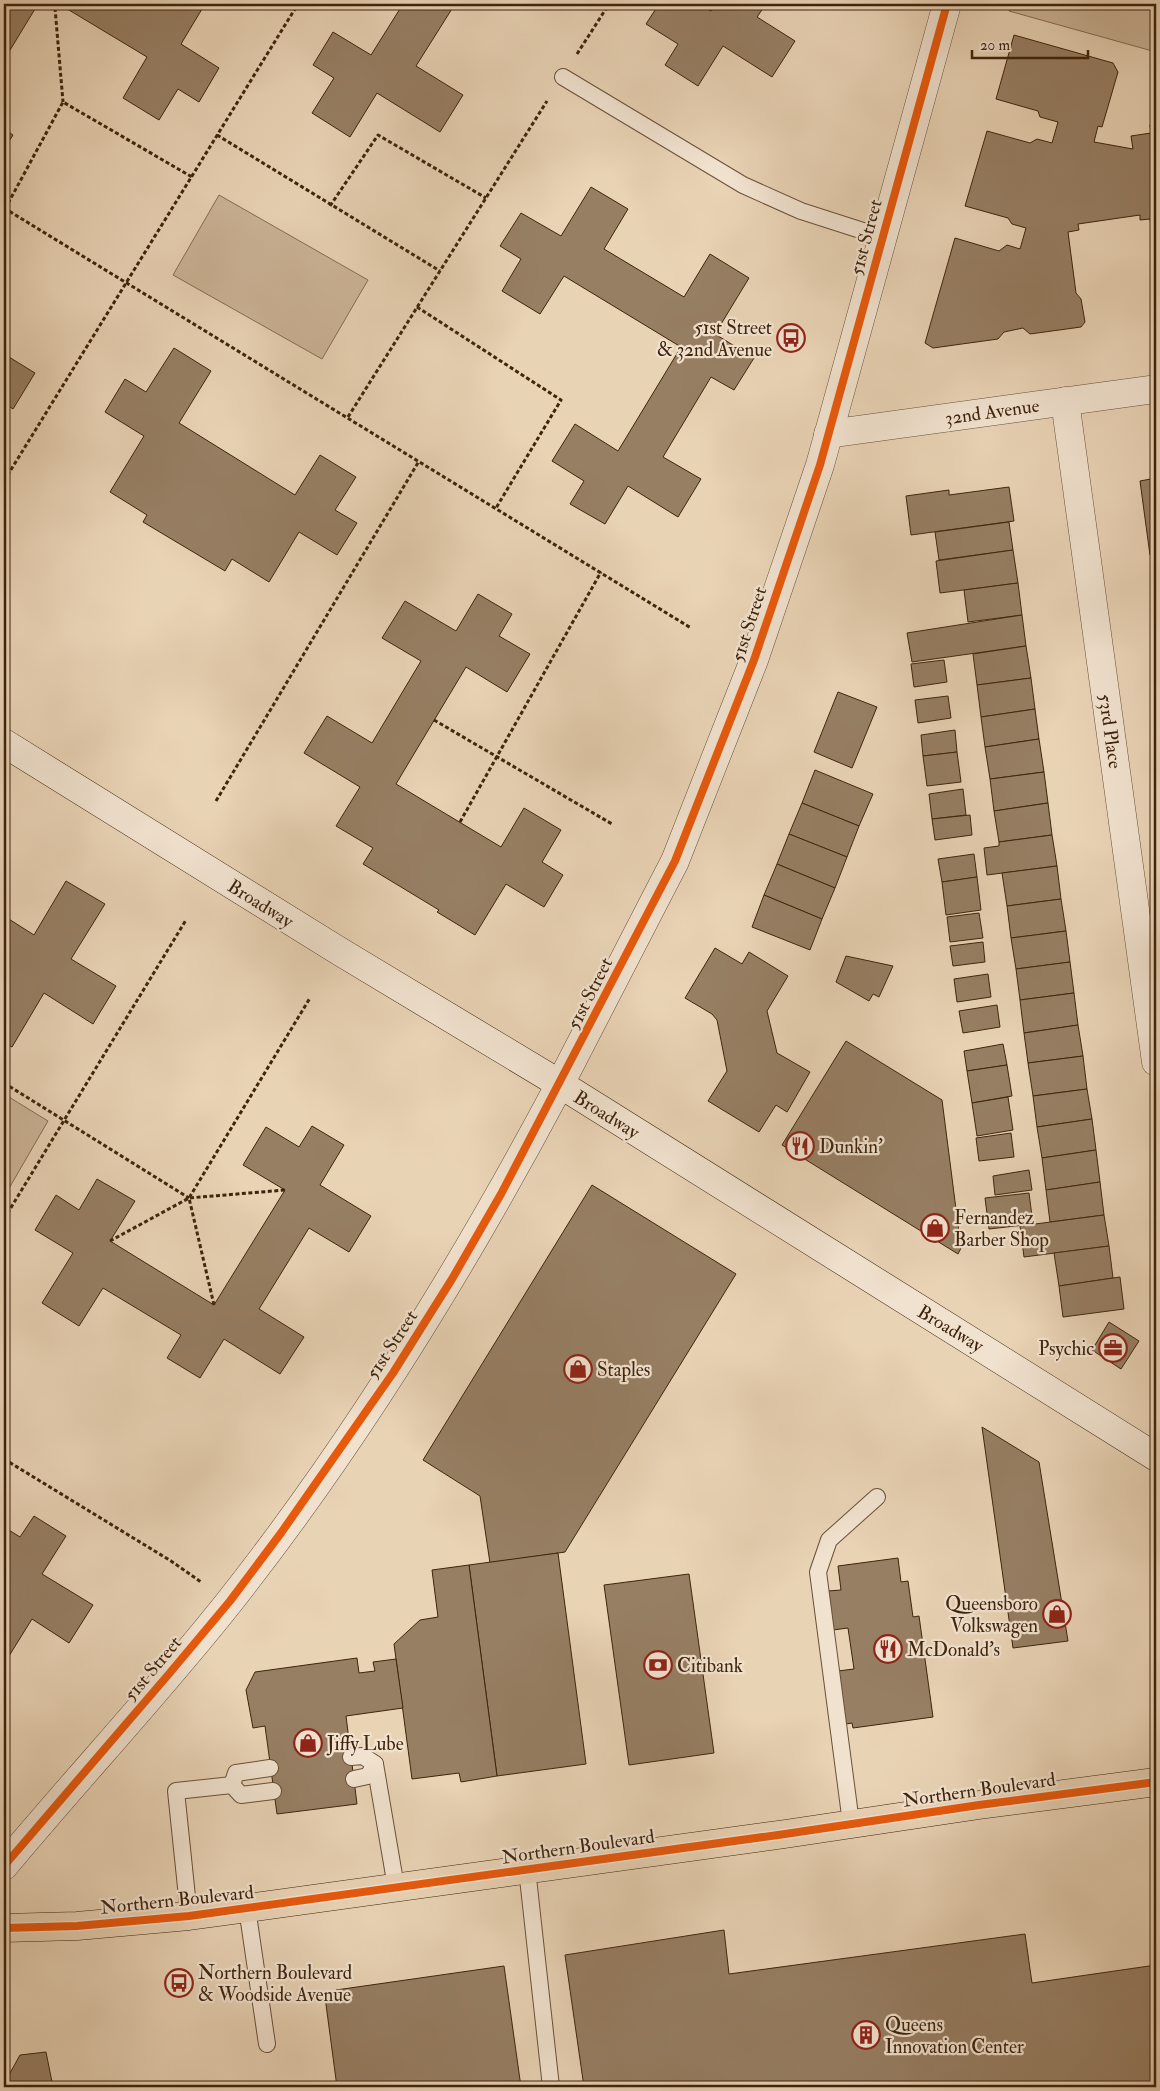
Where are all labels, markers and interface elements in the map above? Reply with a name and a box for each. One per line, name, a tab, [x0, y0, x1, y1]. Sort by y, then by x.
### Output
scale bar	[972, 28, 1089, 60]
text: 20 m	[980, 36, 1010, 55]
street label: 51st Street	[844, 197, 888, 278]
place label: 51st Street & 32nd Avenue	[657, 316, 772, 362]
bus stop icon: 51st Street & 32nd Avenue	[776, 323, 806, 353]
street label: 32nd Avenue	[943, 393, 1041, 430]
street label: 51st Street	[726, 584, 772, 665]
street label: 53rd Place	[1093, 692, 1127, 770]
street label: Broadway	[223, 874, 298, 934]
street label: 51st Street	[562, 953, 618, 1033]
street label: Broadway	[569, 1085, 644, 1145]
restaurant icon: Dunkin'	[785, 1131, 815, 1161]
place label: Dunkin'	[819, 1135, 883, 1159]
place label: Fernandez Barber Shop	[954, 1206, 1049, 1253]
shop icon: Fernandez Barber Shop	[920, 1213, 950, 1243]
street label: Broadway	[913, 1300, 989, 1358]
street label: 51st Street	[361, 1305, 423, 1384]
office icon: Psychic	[1098, 1333, 1128, 1363]
place label: Psychic	[1038, 1337, 1094, 1361]
shop icon: Staples	[563, 1354, 593, 1384]
place label: Staples	[597, 1358, 650, 1383]
place label: Queensboro Volkswagen	[945, 1592, 1038, 1638]
shop icon: Queensboro Volkswagen	[1042, 1599, 1072, 1629]
street label: 51st Street	[119, 1631, 187, 1706]
restaurant icon: McDonald's	[873, 1634, 903, 1664]
place label: McDonald's	[907, 1638, 1000, 1662]
bank icon: Citibank	[643, 1650, 673, 1680]
place label: Citibank	[677, 1654, 743, 1678]
shop icon: Jiffy Lube	[293, 1728, 323, 1758]
place label: Jiffy Lube	[326, 1732, 404, 1756]
street label: Northern Boulevard	[901, 1767, 1058, 1813]
street label: Northern Boulevard	[500, 1824, 657, 1870]
street label: Northern Boulevard	[99, 1880, 256, 1920]
place label: Northern Boulevard & Woodside Avenue	[198, 1961, 353, 2007]
bus stop icon: Northern Boulevard & Woodside Avenue	[164, 1968, 194, 1998]
place label: Queens Innovation Center	[885, 2013, 1024, 2059]
building icon: Queens Innovation Center	[851, 2020, 881, 2050]

